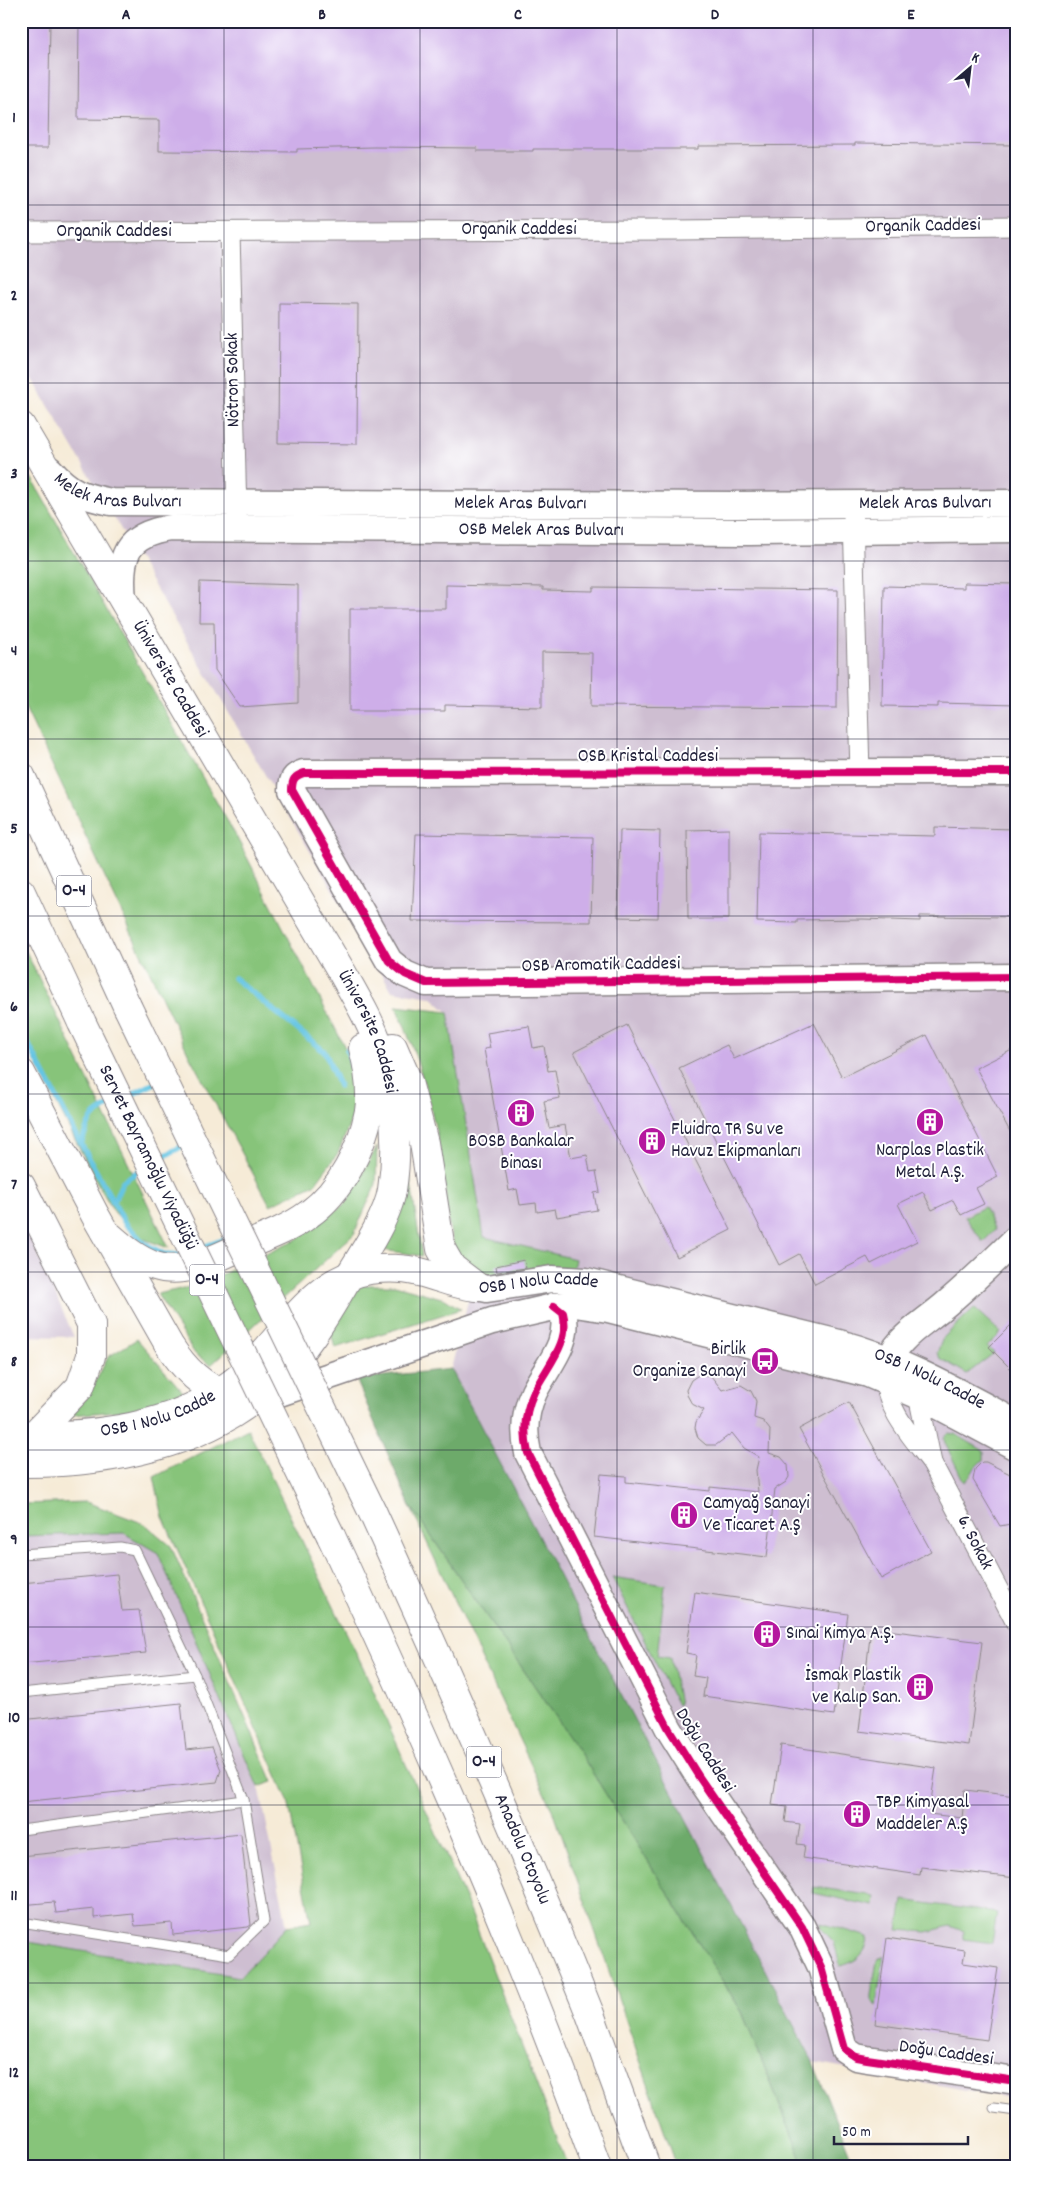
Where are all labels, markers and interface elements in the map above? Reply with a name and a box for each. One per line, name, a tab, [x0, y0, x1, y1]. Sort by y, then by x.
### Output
text: A	[122, 4, 131, 27]
text: B	[318, 4, 326, 27]
text: C	[514, 4, 522, 27]
text: D	[711, 4, 720, 27]
text: E	[907, 4, 915, 27]
north arrow	[944, 42, 994, 92]
text: K	[968, 48, 983, 69]
text: 1	[12, 107, 16, 130]
street label: Organik Caddesi	[865, 212, 982, 242]
street label: Organik Caddesi	[461, 217, 577, 244]
street label: Organik Caddesi	[56, 219, 172, 246]
text: 2	[11, 285, 18, 308]
street label: Nötron Sokak	[220, 332, 248, 428]
text: 3	[10, 463, 18, 486]
street label: Melek Aras Bulvarı	[47, 467, 182, 516]
street label: Melek Aras Bulvarı	[454, 490, 587, 518]
street label: Melek Aras Bulvarı	[859, 490, 992, 518]
street label: OSB Melek Aras Bulvarı	[459, 516, 624, 545]
street label: Üniversite Caddesi	[125, 616, 215, 743]
text: 4	[11, 640, 17, 663]
street label: OSB Kristal Caddesi	[578, 744, 719, 771]
text: 5	[10, 818, 18, 841]
road number: O-4	[56, 876, 92, 906]
street label: OSB Aromatik Caddesi	[521, 951, 681, 981]
street label: Üniversite Caddesi	[330, 965, 404, 1096]
text: 6	[10, 996, 18, 1019]
street label: Servet Bayramoğlu Viyadüğü	[91, 1061, 204, 1255]
building icon: BOSB Bankalar Binası	[506, 1098, 536, 1128]
building icon: Narplas Plastik Metal A.Ş.	[915, 1107, 945, 1137]
place label: Fluidra TR Su ve Havuz Ekipmanları	[671, 1117, 801, 1166]
building icon: Fluidra TR Su ve Havuz Ekipmanları	[637, 1126, 667, 1156]
place label: BOSB Bankalar Binası	[468, 1129, 574, 1178]
place label: Narplas Plastik Metal A.Ş.	[876, 1138, 984, 1187]
text: 7	[11, 1174, 17, 1197]
road number: O-4	[190, 1264, 224, 1296]
street label: OSB 1 Nolu Cadde	[476, 1265, 601, 1303]
place label: Birlik Organize Sanayi	[632, 1337, 747, 1386]
street label: OSB 1 Nolu Cadde	[870, 1341, 990, 1417]
bus stop icon: Birlik Organize Sanayi	[750, 1346, 780, 1376]
text: 8	[11, 1351, 18, 1374]
street label: OSB 1 Nolu Cadde	[99, 1383, 221, 1445]
place label: Camyağ Sanayi Ve Ticaret A.Ş	[703, 1491, 810, 1540]
building icon: Camyağ Sanayi Ve Ticaret A.Ş	[669, 1500, 699, 1530]
street label: 6. Sokak	[949, 1511, 999, 1575]
text: 9	[10, 1529, 18, 1552]
building icon: Sınai Kimya A.Ş.	[752, 1619, 782, 1649]
place label: Sınai Kimya A.Ş.	[786, 1621, 894, 1648]
place label: İsmak Plastik ve Kalıp San.	[805, 1663, 901, 1712]
building icon: İsmak Plastik ve Kalıp San.	[905, 1672, 935, 1702]
street label: Doğu Caddesi	[667, 1704, 741, 1799]
text: 10	[8, 1707, 20, 1730]
road number: O-4	[466, 1746, 502, 1778]
street label: Anadolu Otoyolu	[486, 1790, 557, 1909]
place label: TBP Kimyasal Maddeler A.Ş	[876, 1790, 969, 1839]
building icon: TBP Kimyasal Maddeler A.Ş	[842, 1799, 872, 1829]
text: 11	[10, 1885, 18, 1908]
street label: Doğu Caddesi	[897, 2034, 995, 2074]
text: 12	[9, 2062, 19, 2085]
scale bar	[834, 2113, 968, 2145]
text: 50 m	[842, 2122, 871, 2144]

